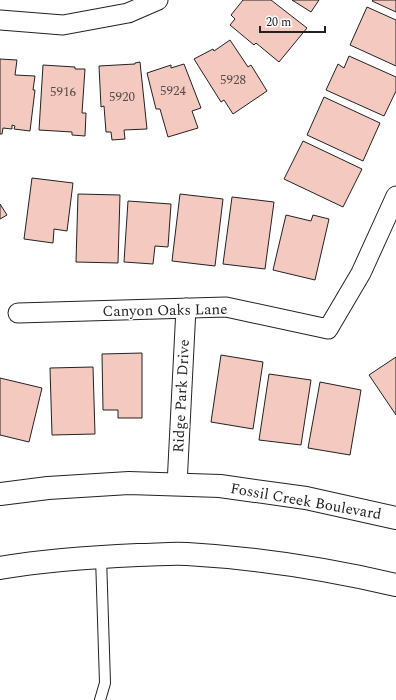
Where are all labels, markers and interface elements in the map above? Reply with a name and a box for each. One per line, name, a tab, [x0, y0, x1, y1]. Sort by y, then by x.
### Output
scale bar	[260, 8, 325, 34]
text: 20 m	[266, 13, 291, 32]
house number: 5928	[220, 70, 246, 90]
house number: 5924	[160, 81, 187, 101]
house number: 5916	[50, 82, 77, 102]
house number: 5920	[109, 87, 136, 107]
street label: Canyon Oaks Lane	[102, 298, 228, 323]
street label: Ridge Park Drive	[167, 339, 196, 453]
street label: Fossil Creek Boulevard	[229, 477, 383, 526]

